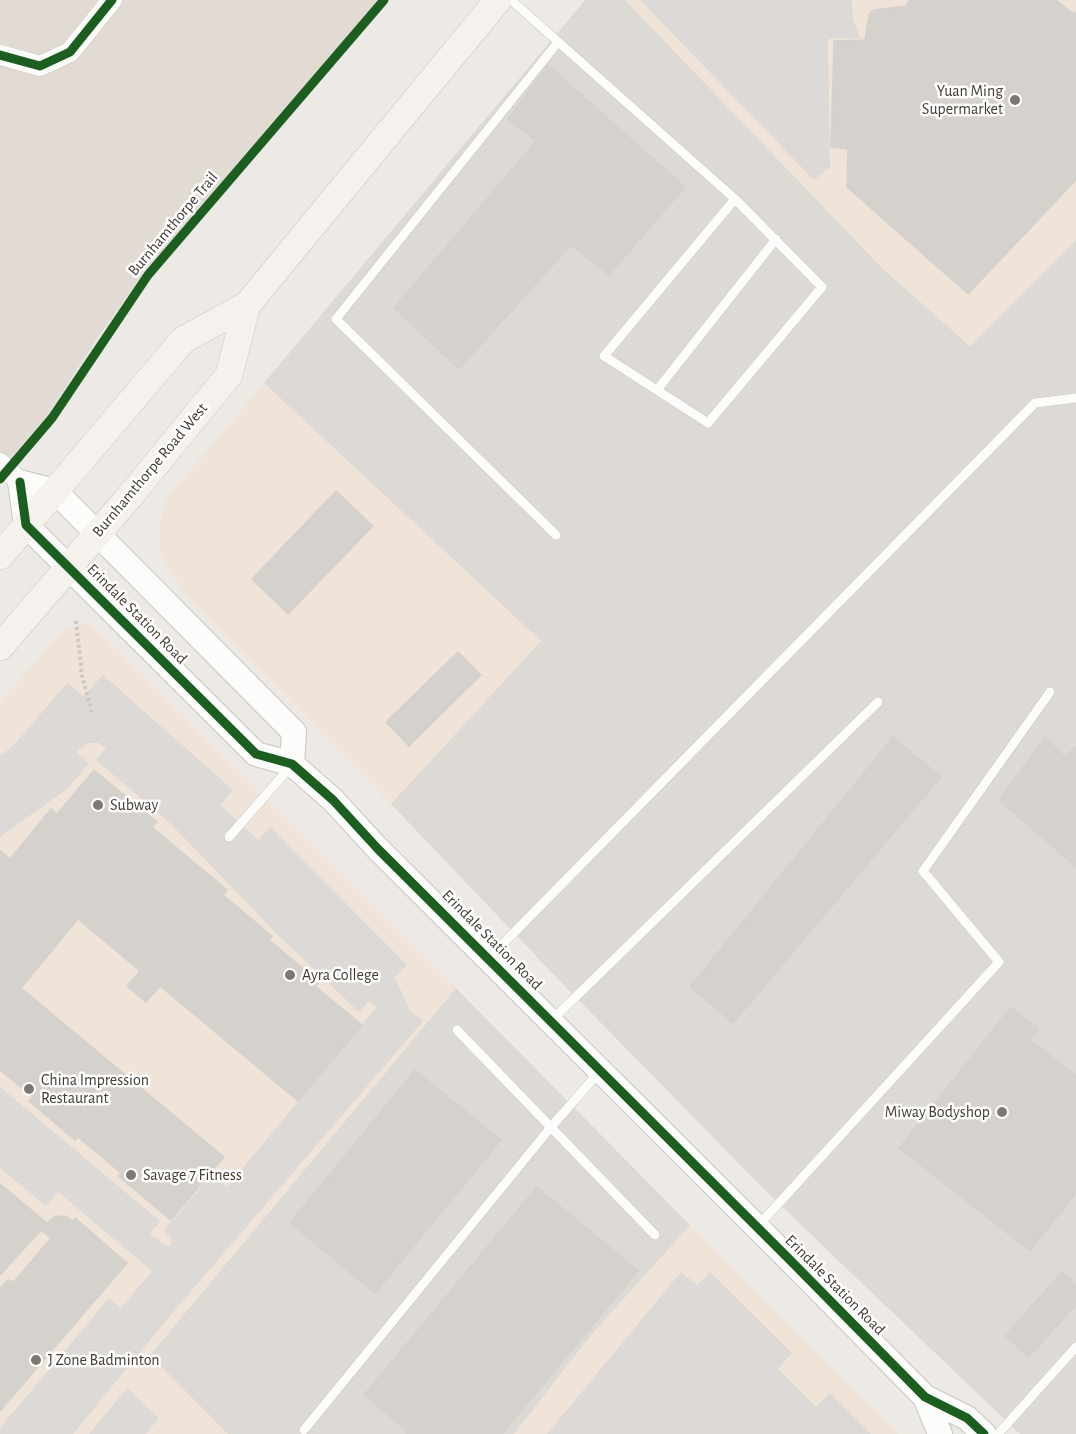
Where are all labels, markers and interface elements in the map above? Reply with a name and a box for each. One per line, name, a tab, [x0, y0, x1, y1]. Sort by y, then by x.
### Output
place label: Yuan Ming Supermarket	[922, 81, 1003, 119]
marker: Yuan Ming Supermarket	[1008, 93, 1022, 107]
street label: Burnhamthorpe Trail	[124, 168, 222, 280]
street label: Burnhamthorpe Road West	[88, 399, 212, 541]
street label: Erindale Station Road	[83, 560, 191, 668]
place label: Subway	[110, 795, 158, 815]
marker: Subway	[91, 798, 105, 812]
street label: Erindale Station Road	[438, 886, 546, 994]
place label: Ayra College	[302, 965, 379, 985]
marker: Ayra College	[283, 968, 297, 982]
place label: China Impression Restaurant	[41, 1070, 149, 1108]
marker: China Impression Restaurant	[22, 1082, 36, 1096]
place label: Miway Bodyshop	[885, 1102, 990, 1122]
marker: Miway Bodyshop	[995, 1105, 1009, 1119]
place label: Savage 7 Fitness	[143, 1165, 242, 1185]
marker: Savage 7 Fitness	[124, 1168, 138, 1182]
street label: Erindale Station Road	[781, 1231, 889, 1339]
place label: J Zone Badminton	[48, 1350, 160, 1370]
marker: J Zone Badminton	[29, 1353, 43, 1367]

